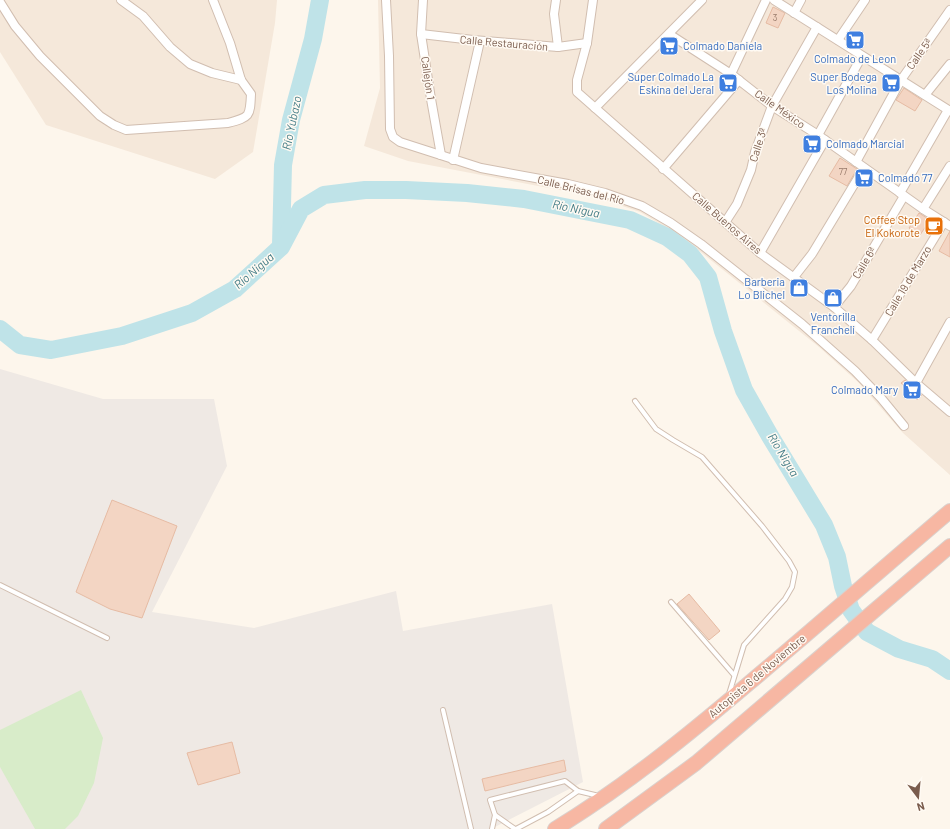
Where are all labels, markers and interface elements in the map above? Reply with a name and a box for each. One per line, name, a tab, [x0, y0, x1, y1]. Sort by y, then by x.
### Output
house number: 3	[773, 12, 778, 23]
supermarket icon: Colmado de Leon	[844, 29, 866, 51]
street label: Calle Restauración	[459, 32, 549, 53]
supermarket icon: Colmado Daniela	[658, 35, 680, 57]
street label: Calle 5ª	[903, 35, 934, 72]
place label: Colmado Daniela	[683, 39, 762, 52]
place label: Colmado de Leon	[814, 52, 896, 65]
street label: Callejón 1	[419, 55, 438, 100]
place label: Super Colmado La Eskina del Jeral	[628, 70, 714, 96]
place label: Super Bodega Los Molina	[810, 70, 877, 96]
supermarket icon: Super Colmado La Eskina del Jeral	[717, 72, 739, 94]
supermarket icon: Super Bodega Los Molina	[880, 72, 902, 94]
street label: Calle México	[753, 86, 808, 131]
water label: Río Yubazo	[278, 94, 304, 151]
street label: Calle 3ª	[746, 126, 769, 163]
supermarket icon: Colmado Marcial	[801, 133, 823, 155]
place label: Colmado Marcial	[826, 137, 904, 150]
house number: 77	[839, 166, 848, 177]
supermarket icon: Colmado 77	[853, 167, 875, 189]
place label: Colmado 77	[878, 171, 933, 184]
street label: Calle Brisas del Río	[536, 172, 626, 207]
street label: Calle Buenos Aires	[690, 189, 765, 256]
water label: Río Nigua	[551, 196, 601, 220]
place label: Coffee Stop El Kokorote	[864, 213, 920, 239]
cafe icon: Coffee Stop El Kokorote	[923, 215, 945, 237]
street label: Calle 19 de Marzo	[881, 243, 934, 318]
street label: Calle 6ª	[849, 244, 878, 281]
water label: Río Nigua	[231, 249, 276, 291]
place label: Barberia Lo Blichel	[738, 275, 785, 301]
shop icon: Barberia Lo Blichel	[788, 277, 810, 299]
shop icon: Ventorilla Francheli	[822, 287, 844, 309]
place label: Ventorilla Francheli	[810, 310, 856, 336]
supermarket icon: Colmado Mary	[901, 379, 923, 401]
place label: Colmado Mary	[831, 383, 898, 396]
water label: Río Nigua	[766, 430, 802, 479]
street label: Autopista 6 de Noviembre	[706, 631, 808, 720]
north arrow	[898, 777, 938, 817]
text: N	[916, 800, 926, 814]

